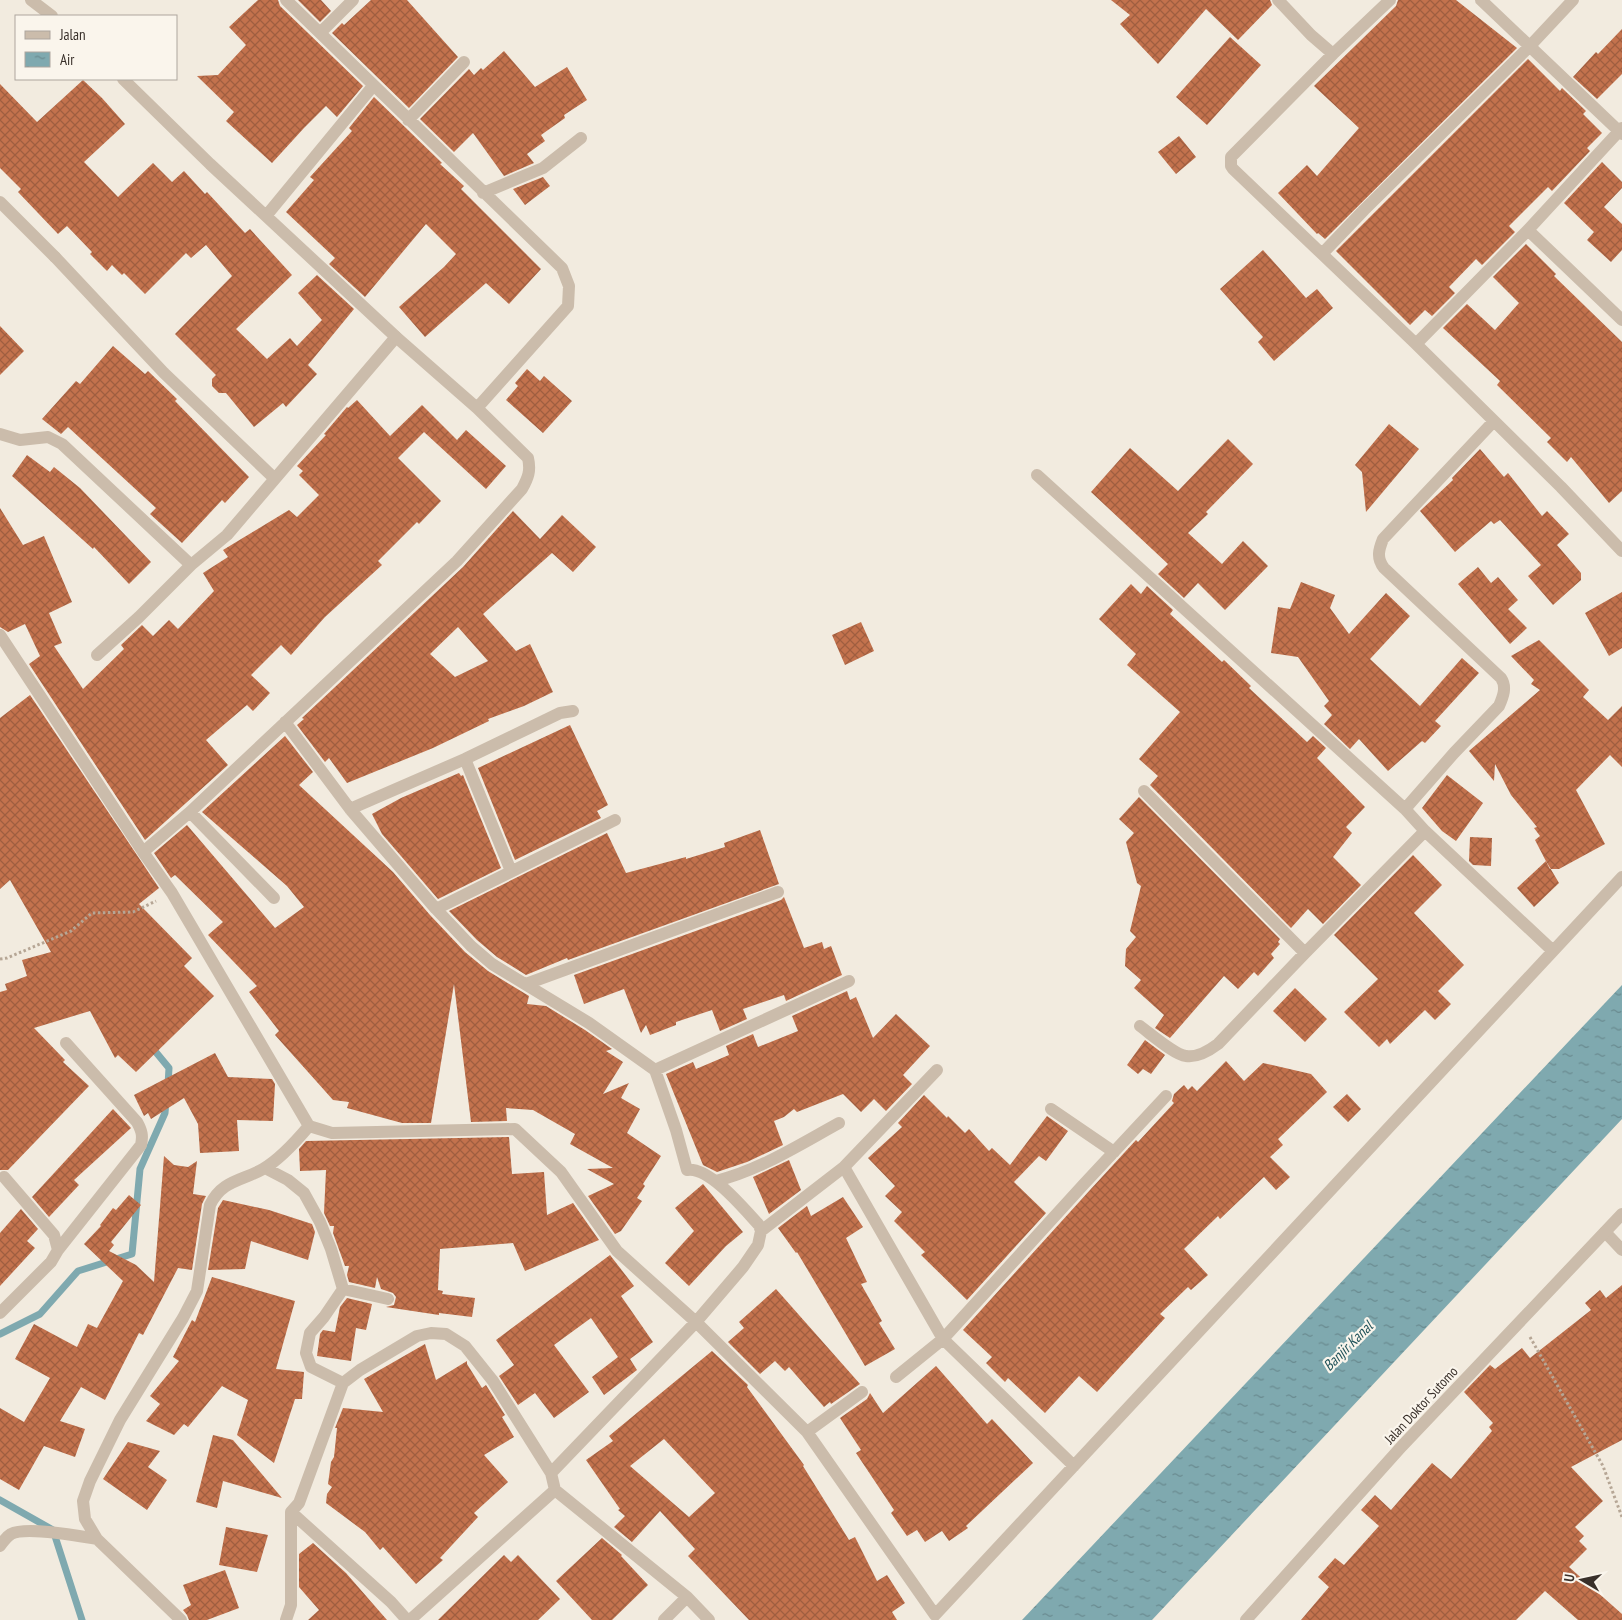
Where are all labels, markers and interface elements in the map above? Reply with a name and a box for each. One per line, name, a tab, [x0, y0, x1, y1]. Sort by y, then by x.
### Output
legend	[15, 15, 178, 80]
text: Jalan	[59, 25, 86, 44]
text: Air	[60, 50, 75, 69]
water label: Banjir Kanal	[1319, 1316, 1378, 1374]
street label: Jalan Doktor Sutomo	[1380, 1363, 1461, 1448]
north arrow	[1557, 1555, 1607, 1605]
text: U	[1560, 1573, 1579, 1583]

